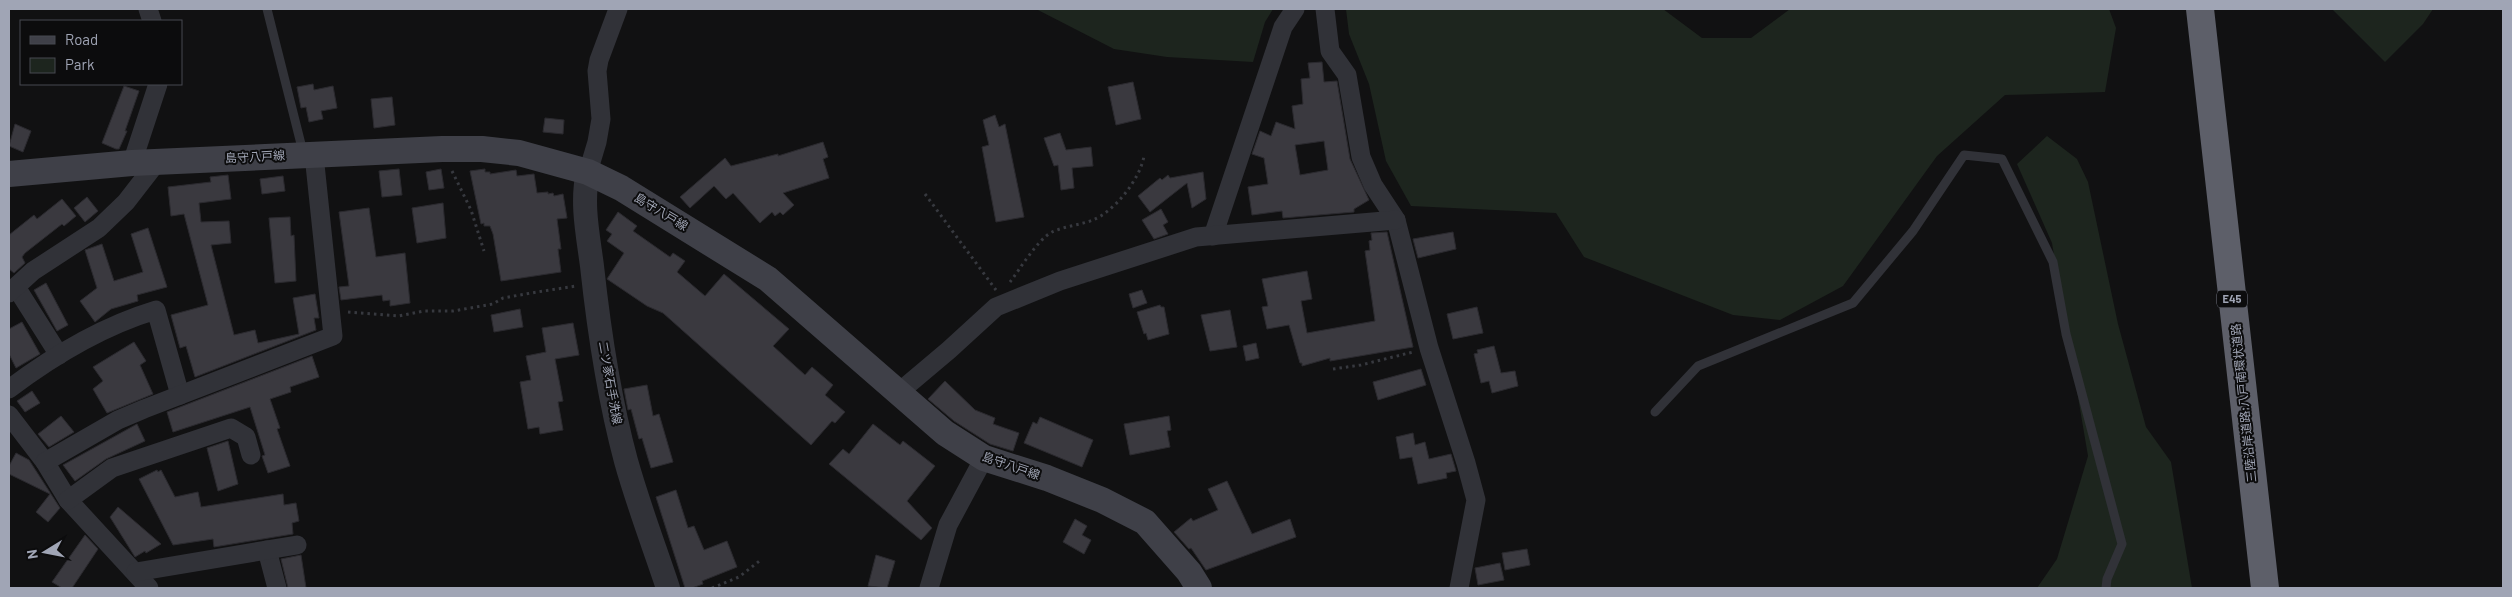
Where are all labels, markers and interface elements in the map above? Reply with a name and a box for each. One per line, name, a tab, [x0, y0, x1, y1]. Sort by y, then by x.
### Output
legend	[20, 20, 182, 85]
text: Road	[65, 30, 98, 48]
text: Park	[65, 55, 95, 73]
street label: 島守八戸線	[225, 147, 285, 165]
street label: 島守八戸線	[632, 190, 691, 233]
road number: E45	[2217, 290, 2247, 308]
street label: 三陸沿岸道路;八戸南環状道路	[2228, 323, 2258, 483]
street label: 二ツ家石手洗線	[597, 340, 625, 425]
street label: 島守八戸線	[981, 449, 1042, 481]
north arrow	[20, 527, 70, 577]
text: N	[23, 548, 41, 560]

